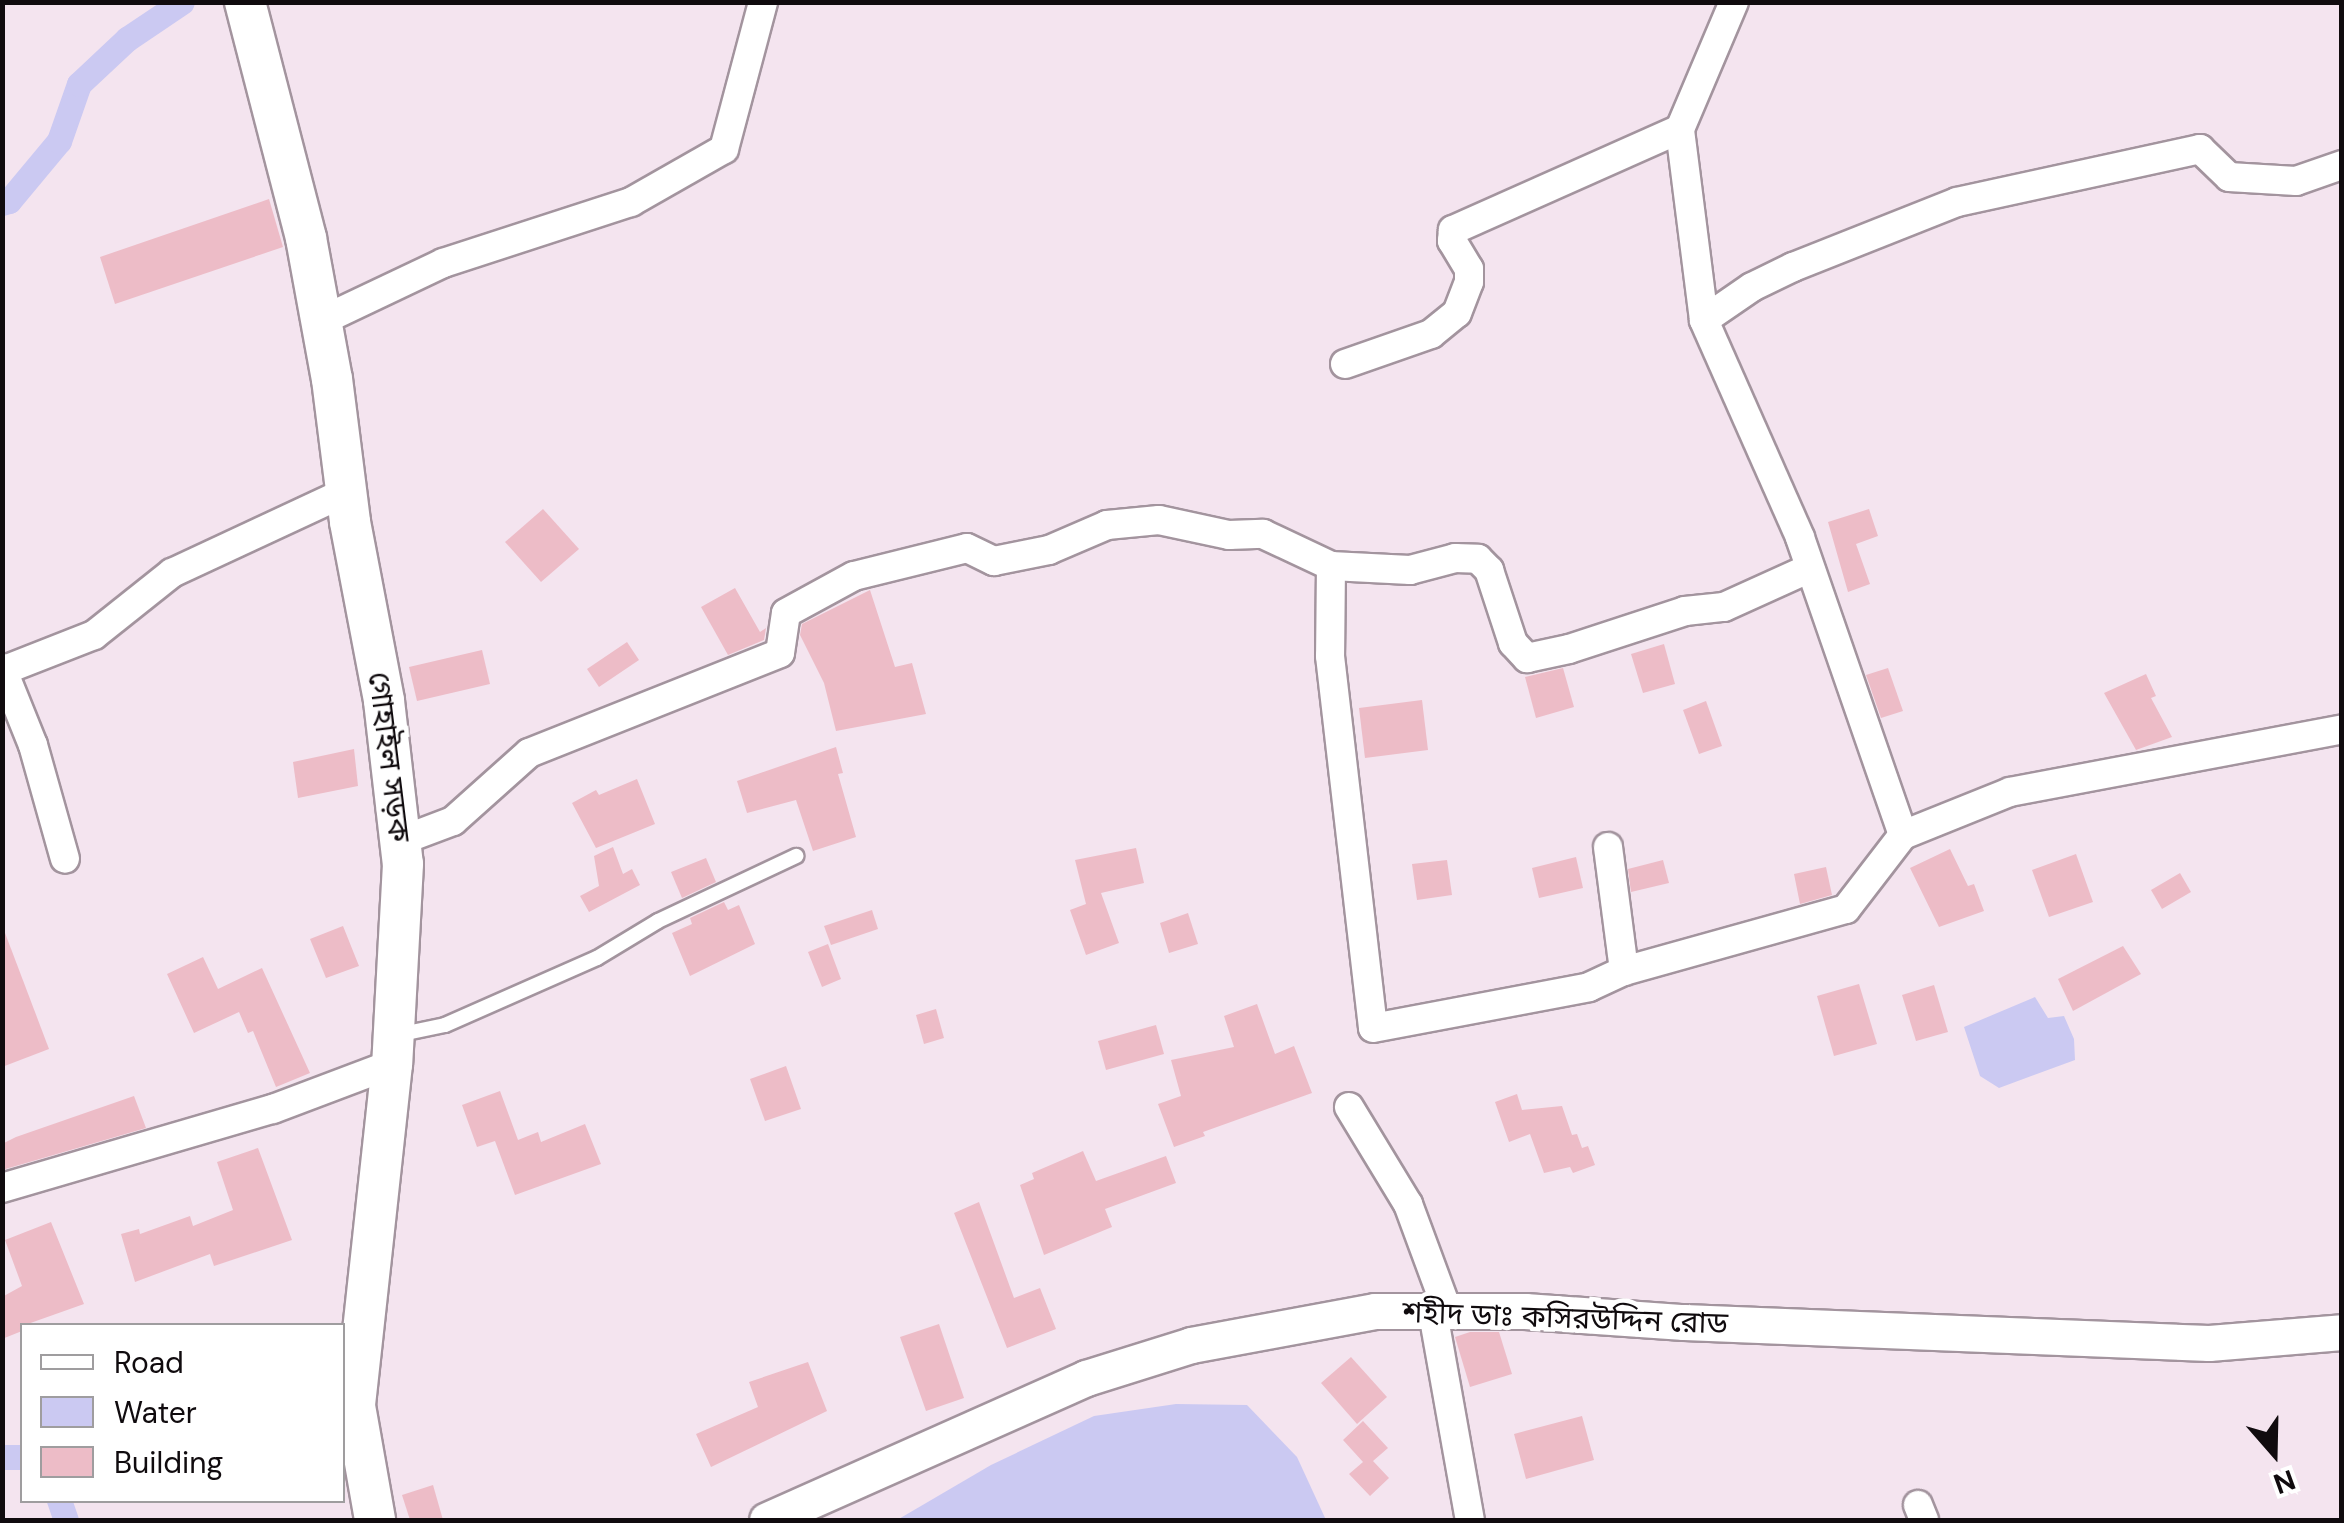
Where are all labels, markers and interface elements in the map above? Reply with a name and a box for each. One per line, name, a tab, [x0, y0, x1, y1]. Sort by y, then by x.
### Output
street label: গোহাইল সড়ক	[361, 670, 417, 844]
street label: শহীদ ডাঃ কসিরউদ্দিন রোড	[1402, 1294, 1728, 1342]
legend	[20, 1323, 345, 1503]
text: Road	[114, 1343, 184, 1382]
text: Water	[114, 1393, 197, 1432]
north arrow	[2224, 1403, 2324, 1503]
text: Building	[114, 1443, 223, 1482]
text: N	[2269, 1461, 2300, 1503]

